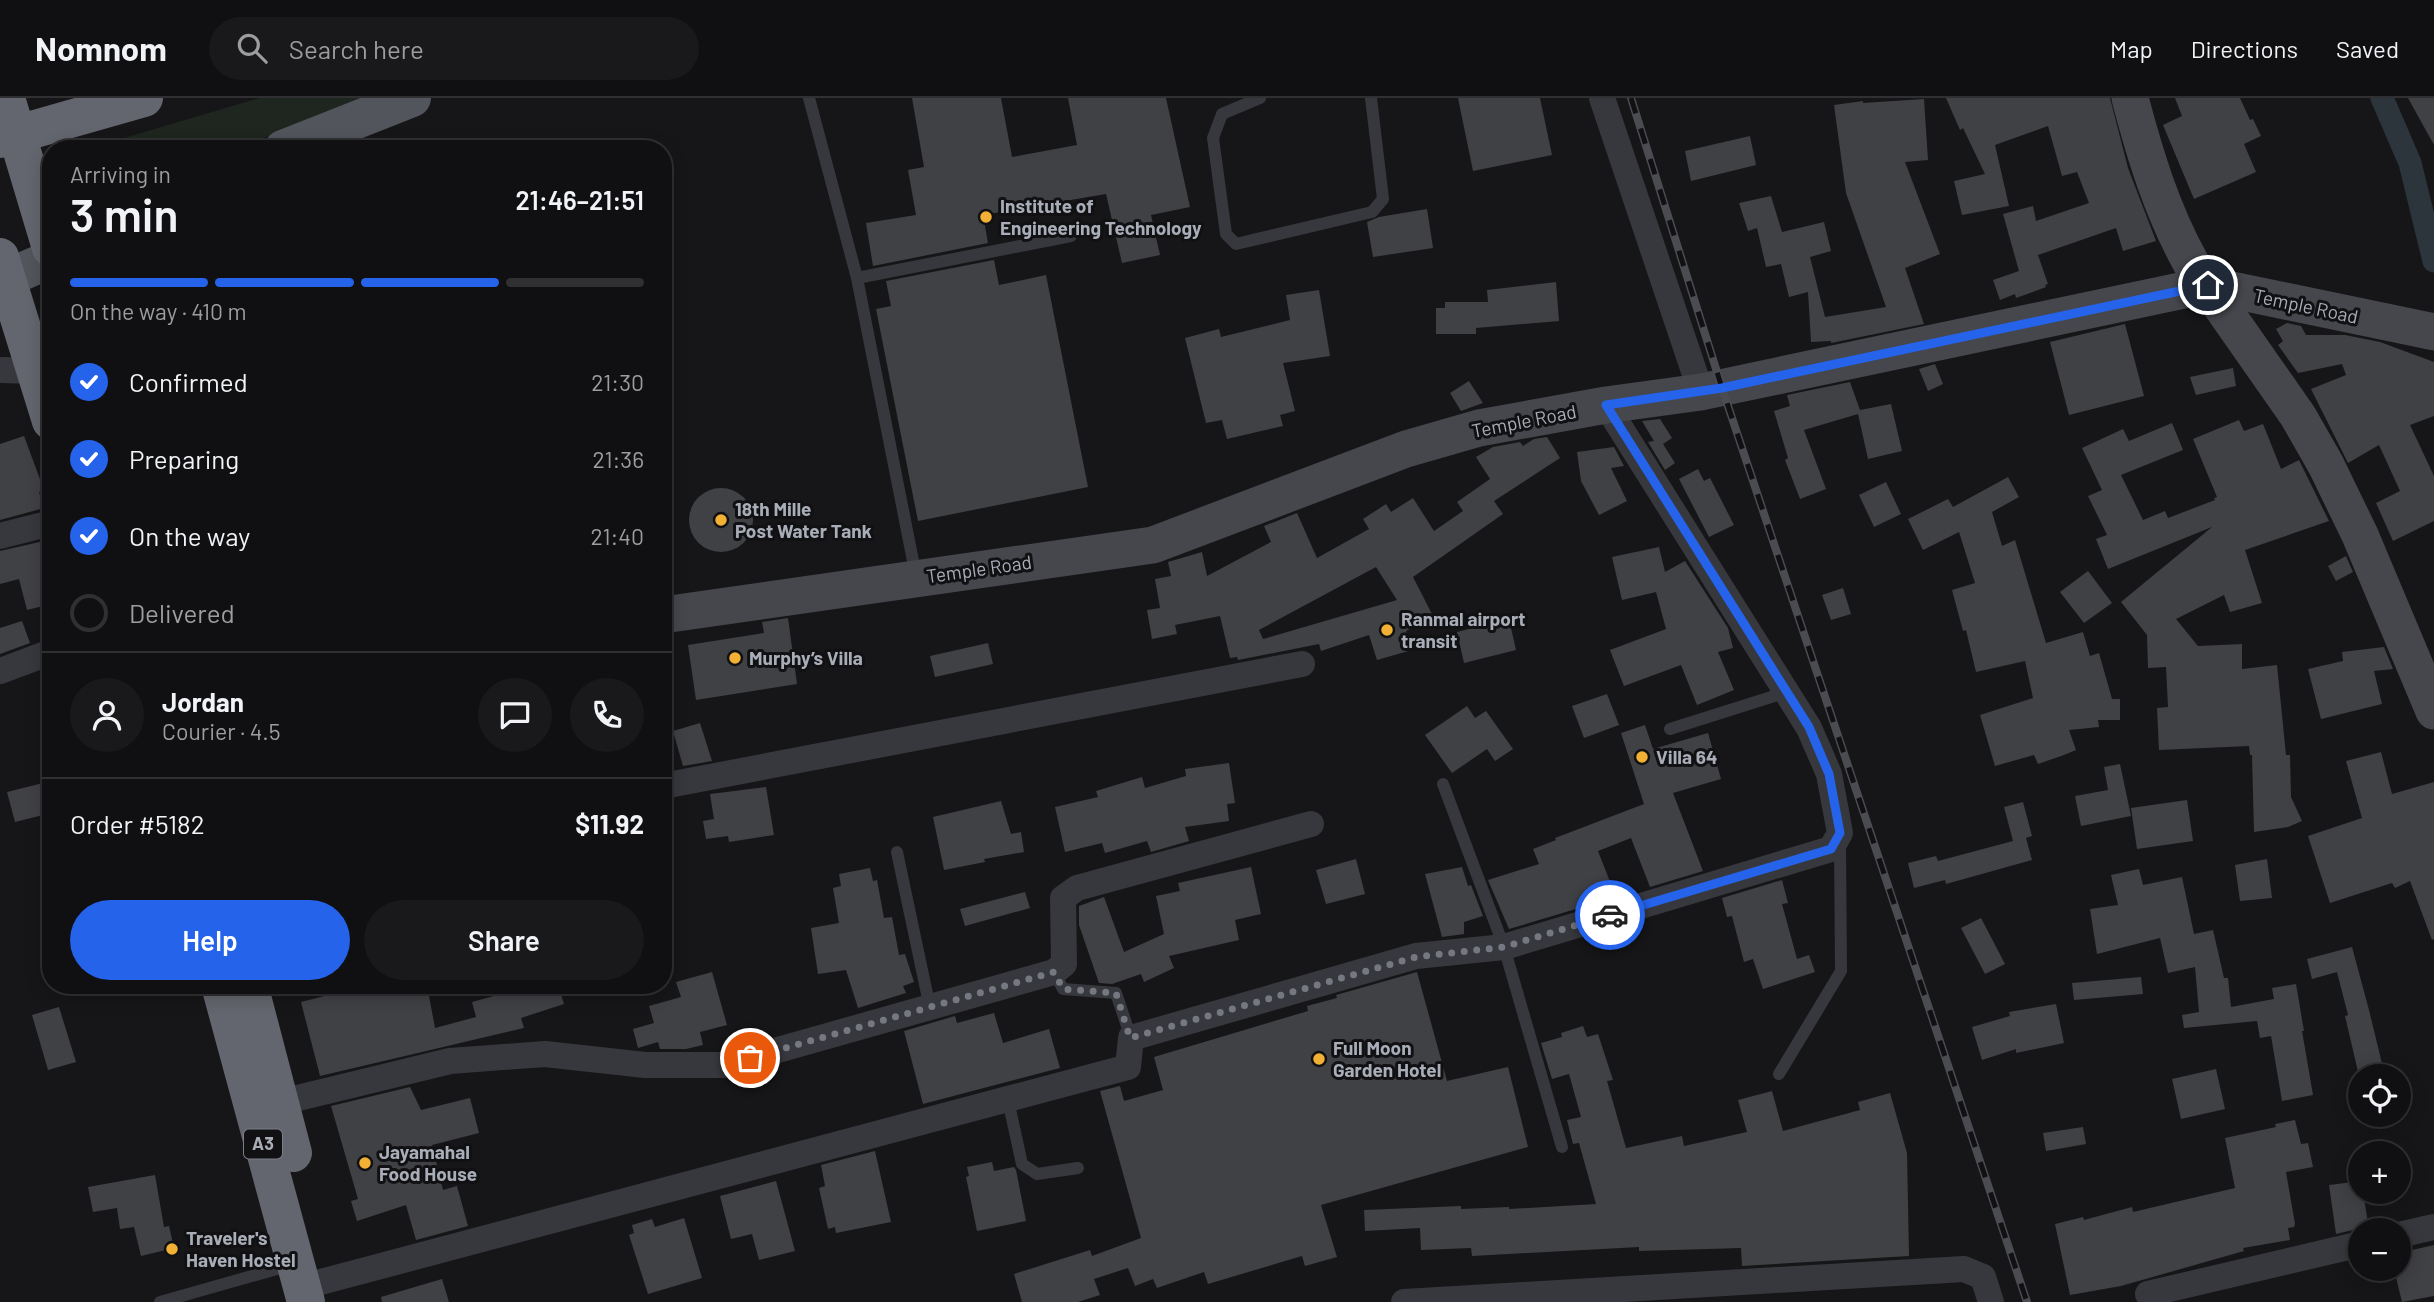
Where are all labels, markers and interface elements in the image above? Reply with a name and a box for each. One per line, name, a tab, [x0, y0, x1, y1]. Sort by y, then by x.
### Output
search box	[209, 17, 699, 80]
text: Nomnom	[35, 28, 167, 68]
icon: search	[233, 29, 271, 67]
text: Search here	[289, 33, 424, 64]
text: Map	[2110, 34, 2153, 63]
text: Directions	[2191, 34, 2298, 63]
text: Saved	[2336, 34, 2399, 63]
text: Arriving in	[70, 160, 171, 188]
text: 21:46–21:51	[515, 184, 644, 215]
text: 3 min	[70, 186, 179, 241]
place label: Institute of Engineering Technology	[1000, 194, 1202, 239]
marker: Institute of Engineering Technology	[978, 209, 994, 225]
pin	[2178, 255, 2238, 315]
icon: home	[2189, 266, 2227, 304]
street label: Temple Road	[2252, 283, 2360, 328]
text: On the way · 410 m	[70, 297, 247, 325]
icon: check	[70, 363, 108, 401]
text: Confirmed	[129, 366, 248, 397]
text: 21:30	[591, 368, 644, 396]
street label: Temple Road	[1470, 399, 1578, 442]
icon: check	[70, 440, 108, 478]
text: Preparing	[129, 443, 239, 474]
text: 21:36	[592, 445, 644, 473]
place label: 18th Mille Post Water Tank	[735, 497, 872, 542]
marker: 18th Mille Post Water Tank	[713, 512, 729, 528]
icon: check	[70, 517, 108, 555]
text: On the way	[129, 520, 250, 551]
text: 21:40	[590, 522, 644, 550]
street label: Temple Road	[925, 550, 1033, 587]
text: Delivered	[129, 597, 235, 628]
place label: Ranmal airport transit	[1401, 607, 1526, 652]
marker: Ranmal airport transit	[1379, 622, 1395, 638]
place label: Murphy’s Villa	[749, 646, 863, 669]
marker: Murphy’s Villa	[727, 650, 743, 666]
button: person	[70, 678, 144, 752]
button: chat	[478, 678, 552, 752]
button: phone	[570, 678, 644, 752]
text: Jordan	[162, 686, 244, 717]
text: Courier · 4.5	[162, 717, 281, 745]
place label: Villa 64	[1656, 745, 1717, 768]
marker: Villa 64	[1634, 749, 1650, 765]
text: Order #5182	[70, 808, 205, 839]
text: $11.92	[575, 808, 644, 839]
courier	[1575, 880, 1645, 950]
icon: car	[1591, 896, 1629, 934]
button: Help	[70, 900, 350, 980]
button: Share	[364, 900, 644, 980]
pin	[720, 1028, 780, 1088]
place label: Full Moon Garden Hotel	[1333, 1036, 1441, 1081]
icon: bag	[731, 1039, 769, 1077]
marker: Full Moon Garden Hotel	[1311, 1051, 1327, 1067]
map controls	[2348, 1064, 2411, 1281]
button: locate	[2348, 1064, 2411, 1127]
road number: A3	[244, 1129, 282, 1158]
place label: Jayamahal Food House	[379, 1140, 477, 1185]
button: +	[2348, 1141, 2411, 1204]
marker: Jayamahal Food House	[357, 1155, 373, 1171]
button: −	[2348, 1218, 2411, 1281]
place label: Traveler's Haven Hostel	[186, 1226, 296, 1271]
marker: Traveler's Haven Hostel	[164, 1241, 180, 1257]

